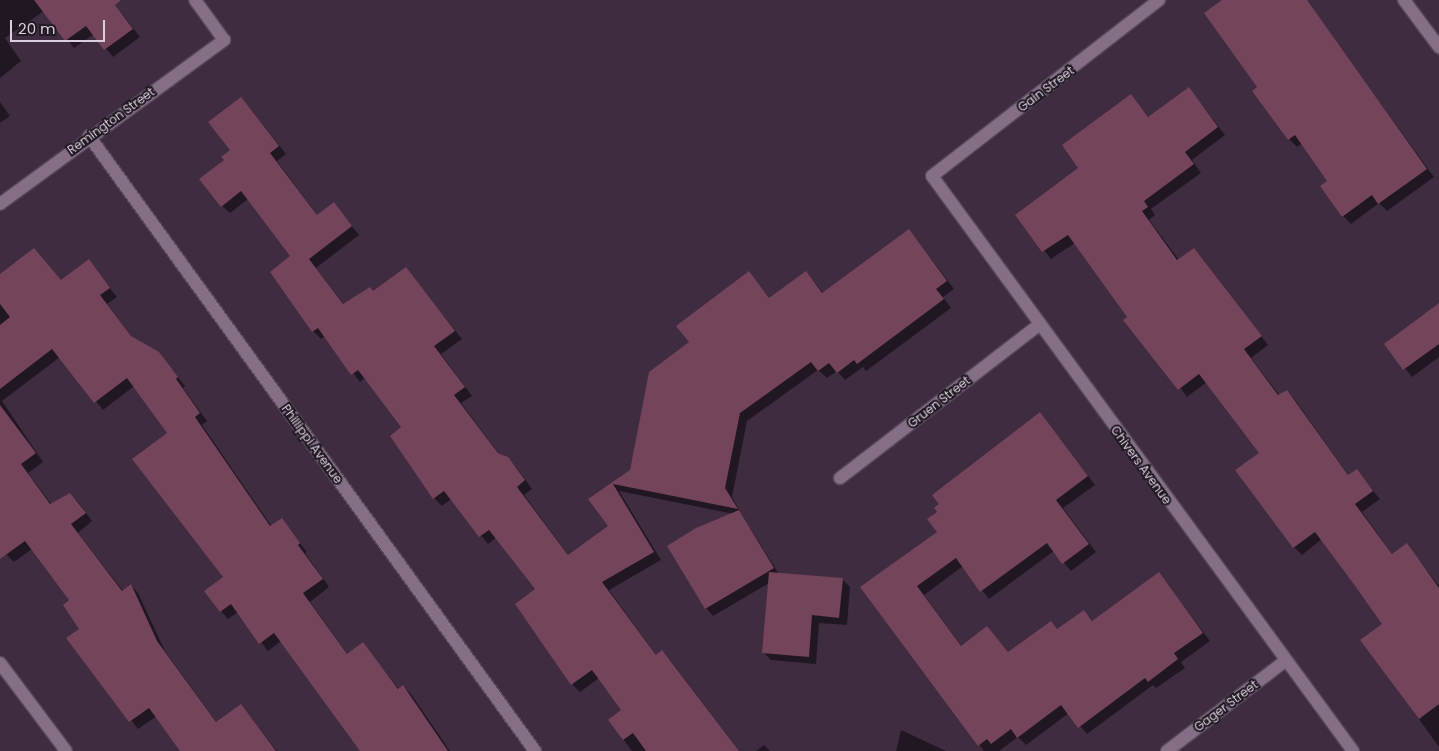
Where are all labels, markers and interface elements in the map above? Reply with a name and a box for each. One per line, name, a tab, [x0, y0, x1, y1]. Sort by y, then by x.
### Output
scale bar	[12, 10, 108, 42]
text: 20 m	[18, 18, 56, 39]
street label: Gain Street	[1015, 63, 1077, 115]
street label: Remington Street	[65, 85, 157, 157]
street label: Gruen Street	[905, 373, 973, 431]
street label: Phillippi Avenue	[279, 402, 345, 486]
street label: Chivers Avenue	[1108, 423, 1174, 507]
street label: Gager Street	[1191, 677, 1261, 735]

